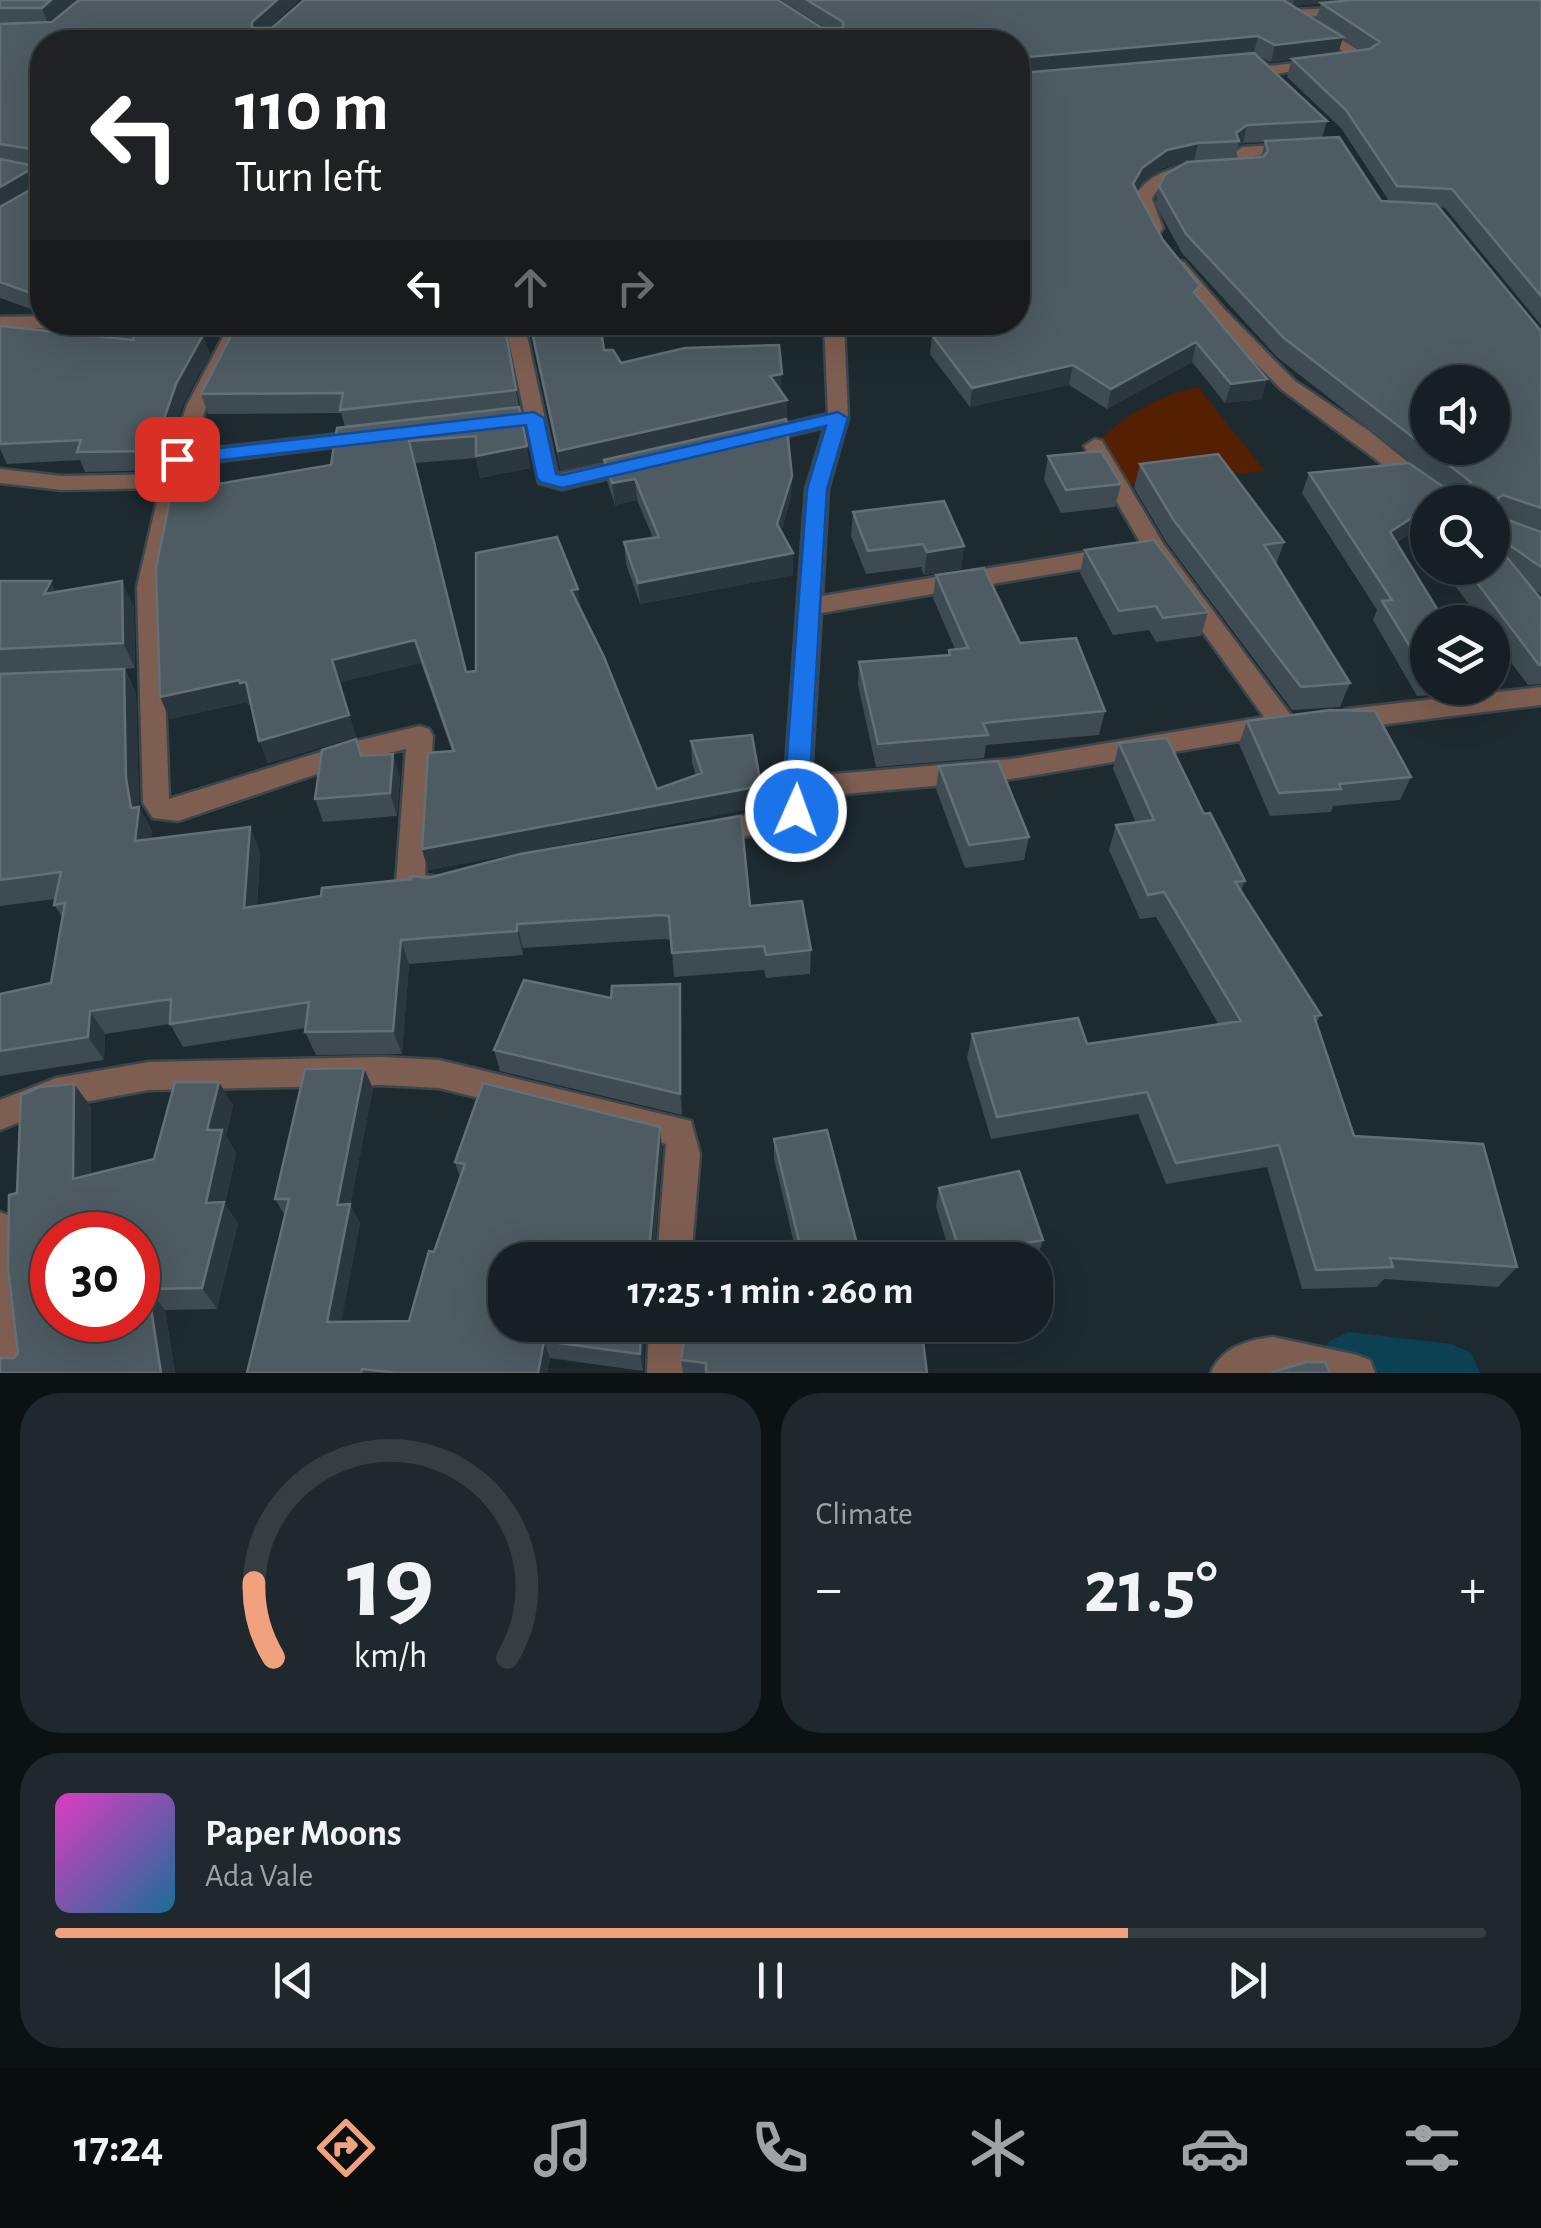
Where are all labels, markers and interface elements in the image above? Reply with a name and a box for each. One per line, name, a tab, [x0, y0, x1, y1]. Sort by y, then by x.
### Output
icon: left	[70, 70, 200, 200]
text: 110 m	[235, 73, 389, 143]
text: Turn left	[235, 155, 382, 200]
icon: left	[398, 260, 453, 315]
icon: ahead	[503, 260, 558, 315]
icon: right	[608, 260, 663, 315]
map controls	[1410, 365, 1510, 705]
button: sound	[1410, 365, 1510, 465]
pin	[135, 417, 220, 502]
icon: arrive	[150, 432, 205, 487]
button: search	[1410, 485, 1510, 585]
button: layers	[1410, 605, 1510, 705]
position arrow	[744, 759, 848, 863]
speed limit sign: 30	[30, 1212, 160, 1342]
text: 17:25 · 1 min · 260 m	[627, 1273, 914, 1311]
text: Climate	[816, 1498, 913, 1530]
text: 19	[346, 1532, 434, 1636]
text: 21.5°	[1084, 1551, 1218, 1626]
text: −	[816, 1562, 842, 1617]
text: +	[1460, 1562, 1486, 1617]
text: km/h	[353, 1638, 427, 1674]
text: Paper Moons	[205, 1815, 402, 1853]
text: Ada Vale	[205, 1860, 313, 1892]
icon: previous	[266, 1953, 321, 2008]
icon: pause	[743, 1953, 798, 2008]
icon: next	[1220, 1953, 1275, 2008]
icon: directions	[311, 2113, 381, 2183]
icon: music	[528, 2113, 598, 2183]
icon: phone	[745, 2113, 815, 2183]
icon: climate	[963, 2113, 1033, 2183]
icon: car	[1180, 2113, 1250, 2183]
icon: filters	[1397, 2113, 1467, 2183]
text: 17:24	[74, 2125, 163, 2170]

